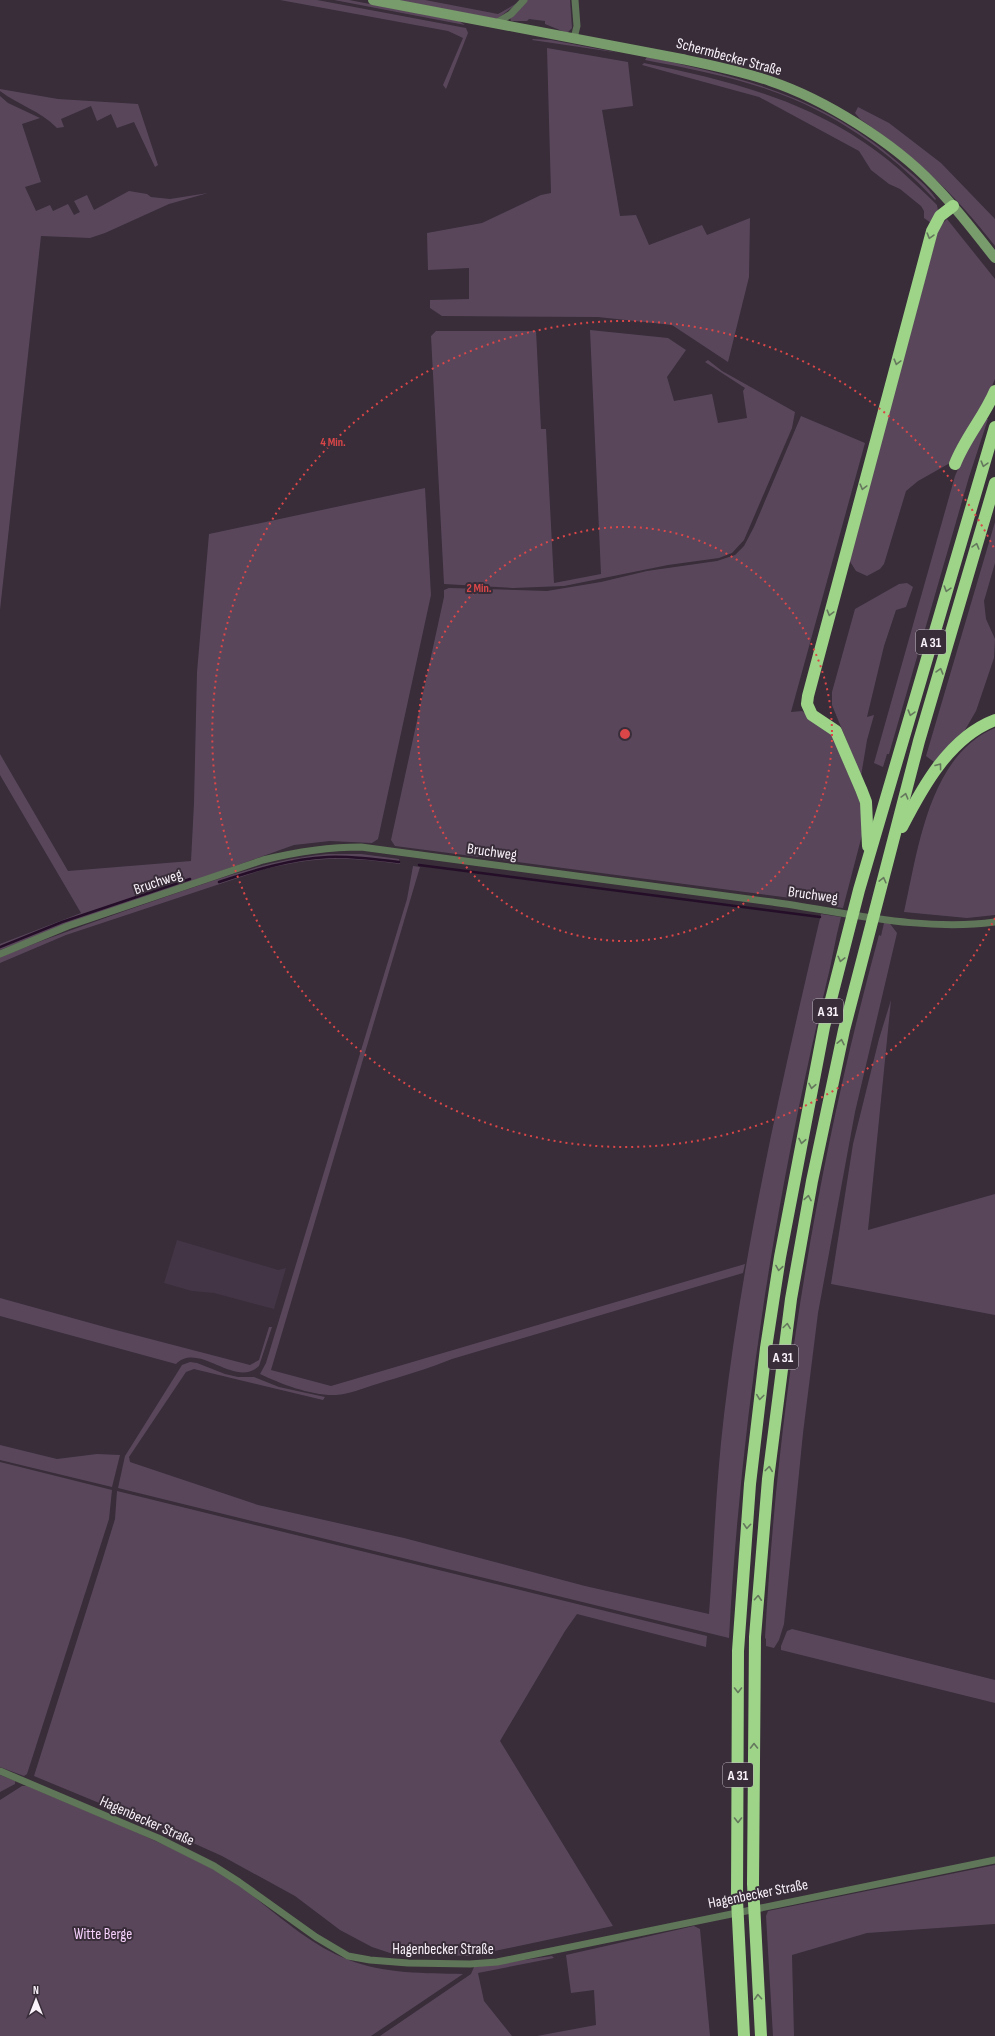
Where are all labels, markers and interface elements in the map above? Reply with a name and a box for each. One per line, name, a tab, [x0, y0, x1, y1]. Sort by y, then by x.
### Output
street label: Schermbecker Straße	[674, 34, 784, 80]
one-way arrow	[926, 232, 935, 239]
one-way arrow	[893, 358, 902, 365]
text: 4 Min.	[320, 435, 346, 450]
one-way arrow	[980, 460, 989, 467]
one-way arrow	[860, 484, 868, 490]
one-way arrow	[971, 543, 980, 550]
text: 2 Min.	[466, 581, 492, 596]
one-way arrow	[943, 585, 952, 592]
one-way arrow	[826, 609, 835, 616]
road number: A 31	[916, 630, 946, 654]
one-way arrow	[935, 668, 944, 675]
one-way arrow	[907, 710, 915, 717]
centre of rings	[618, 727, 632, 741]
one-way arrow	[935, 763, 942, 770]
one-way arrow	[900, 793, 908, 800]
street label: Bruchweg	[466, 839, 518, 865]
street label: Bruchweg	[131, 865, 185, 899]
one-way arrow	[878, 877, 887, 884]
street label: Bruchweg	[787, 882, 839, 908]
one-way arrow	[838, 956, 846, 962]
road number: A 31	[813, 999, 843, 1023]
one-way arrow	[837, 1039, 845, 1045]
one-way arrow	[809, 1083, 817, 1089]
one-way arrow	[798, 1137, 807, 1144]
one-way arrow	[804, 1195, 812, 1201]
one-way arrow	[775, 1265, 783, 1271]
one-way arrow	[782, 1323, 791, 1329]
road number: A 31	[768, 1345, 798, 1369]
one-way arrow	[756, 1394, 765, 1400]
one-way arrow	[764, 1466, 773, 1472]
one-way arrow	[742, 1523, 751, 1529]
one-way arrow	[754, 1595, 763, 1601]
one-way arrow	[734, 1687, 742, 1693]
one-way arrow	[750, 1743, 758, 1749]
road number: A 31	[723, 1763, 753, 1787]
street label: Hagenbecker Straße	[97, 1792, 197, 1850]
one-way arrow	[734, 1817, 742, 1823]
street label: Hagenbecker Straße	[706, 1875, 810, 1913]
park label: Witte Berge	[74, 1925, 132, 1944]
street label: Hagenbecker Straße	[392, 1940, 494, 1959]
north arrow	[16, 1980, 56, 2020]
text: N	[33, 1984, 39, 1997]
one-way arrow	[754, 1994, 763, 2000]

